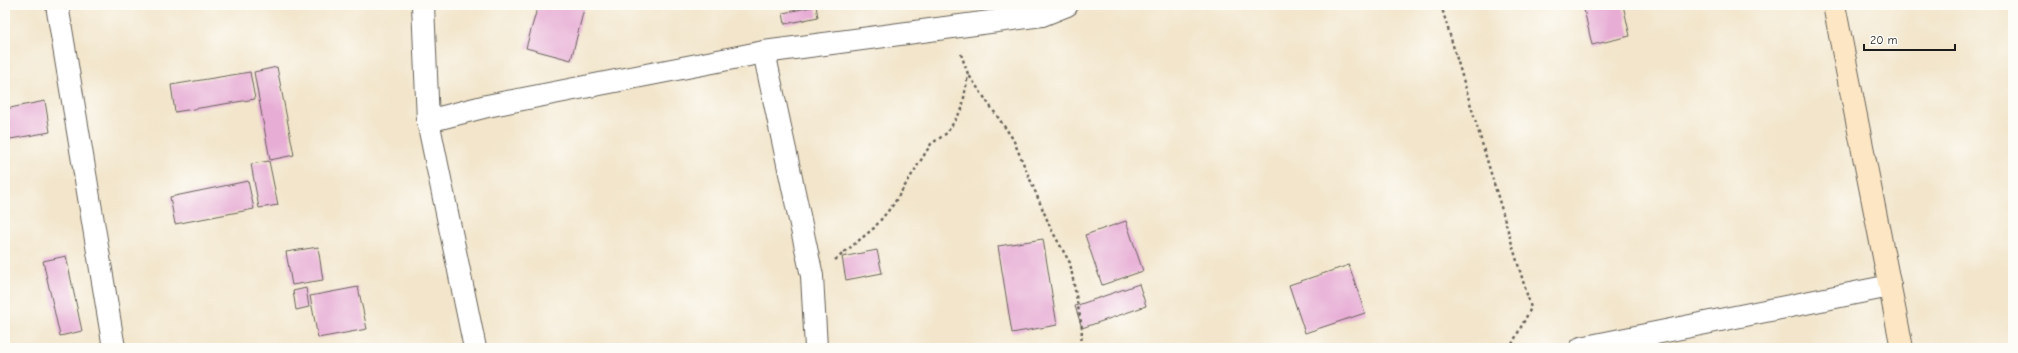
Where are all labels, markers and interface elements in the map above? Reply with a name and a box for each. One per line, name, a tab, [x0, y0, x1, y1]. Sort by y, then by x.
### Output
scale bar	[1864, 26, 1955, 52]
text: 20 m	[1870, 33, 1898, 47]

